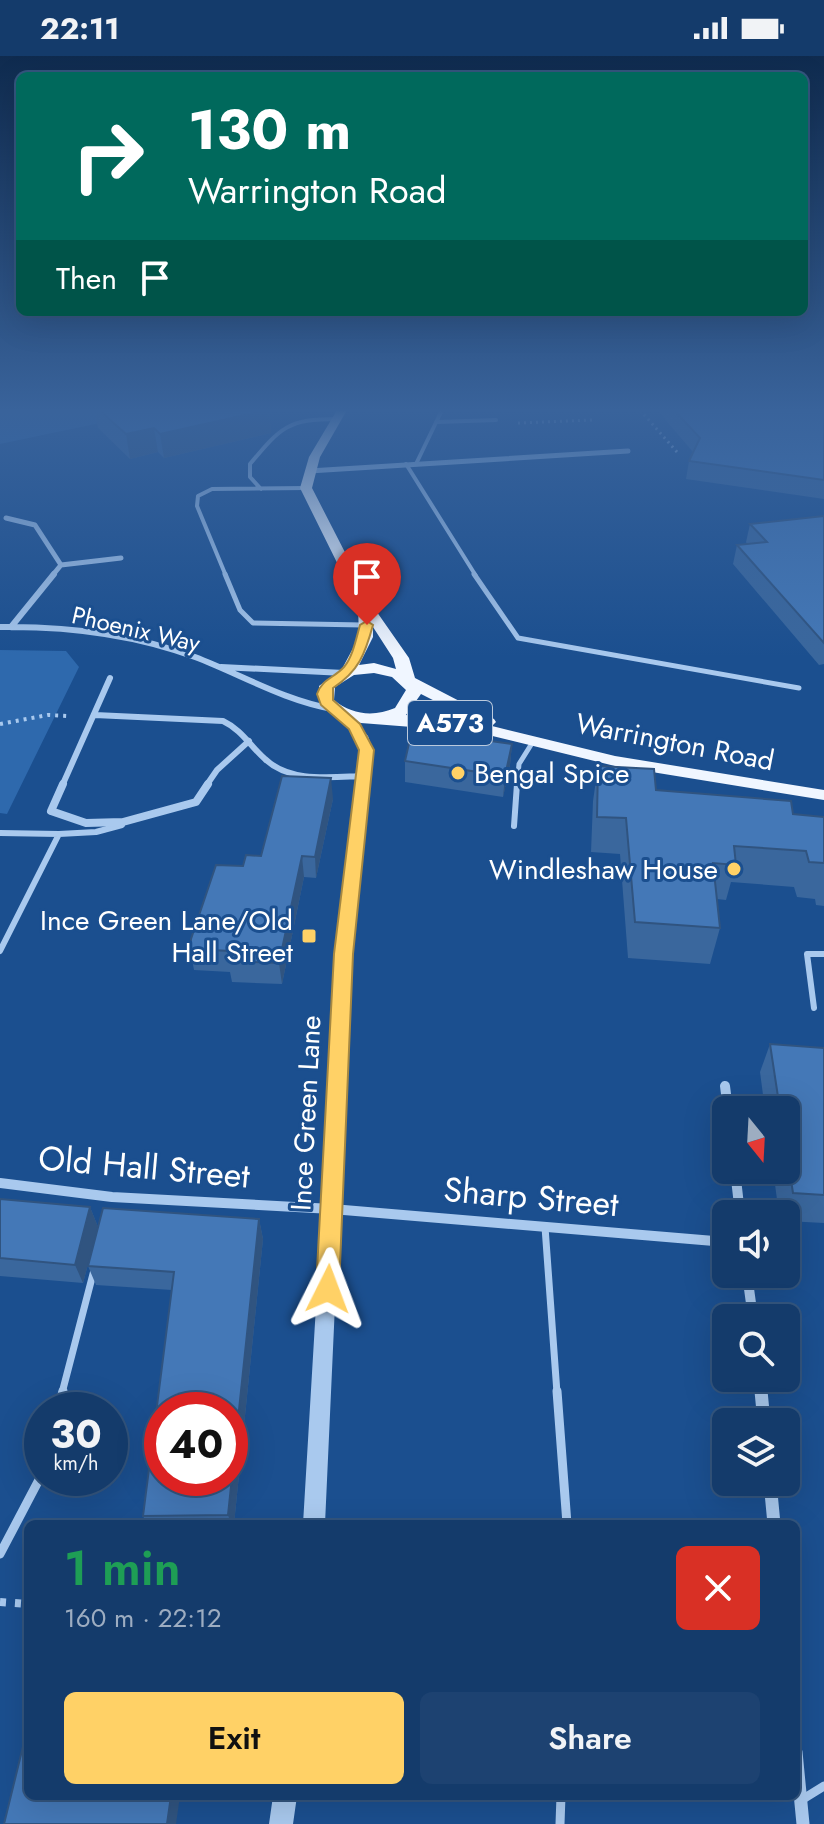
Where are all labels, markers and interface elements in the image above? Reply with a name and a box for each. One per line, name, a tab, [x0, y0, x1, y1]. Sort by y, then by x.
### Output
text: 22:11	[40, 7, 120, 50]
text: 130 m	[188, 89, 351, 170]
icon: right	[56, 104, 160, 208]
text: Warrington Road	[188, 164, 446, 216]
icon: arrive	[133, 256, 177, 300]
text: Then	[56, 257, 117, 300]
pin	[333, 543, 401, 625]
icon: arrive	[345, 555, 389, 599]
street label: Phoenix Way	[68, 597, 204, 661]
road number: A573	[408, 701, 492, 745]
street label: Warrington Road	[572, 703, 778, 781]
place label: Bengal Spice	[474, 753, 629, 794]
marker: Bengal Spice	[449, 764, 467, 782]
place label: Windleshaw House	[489, 849, 718, 890]
marker: Windleshaw House	[725, 860, 743, 878]
place label: Ince Green Lane/Old Hall Street	[40, 900, 293, 973]
marker: Ince Green Lane/Old Hall Street	[300, 927, 318, 945]
street label: Ince Green Lane	[280, 1014, 332, 1212]
north arrow	[712, 1096, 800, 1184]
map controls	[712, 1096, 800, 1496]
street label: Old Hall Street	[36, 1133, 252, 1201]
street label: Sharp Street	[442, 1165, 620, 1229]
button: sound	[712, 1200, 800, 1288]
position arrow	[286, 1247, 370, 1331]
button: search	[712, 1304, 800, 1392]
speed limit sign: 40	[144, 1392, 248, 1496]
text: 30	[50, 1405, 102, 1463]
button: layers	[712, 1408, 800, 1496]
text: km/h	[53, 1449, 99, 1478]
text: 1 min	[64, 1534, 181, 1603]
button: close	[676, 1546, 760, 1630]
text: 160 m · 22:12	[64, 1599, 222, 1637]
button: Exit	[64, 1692, 404, 1784]
button: Share	[420, 1692, 760, 1784]

